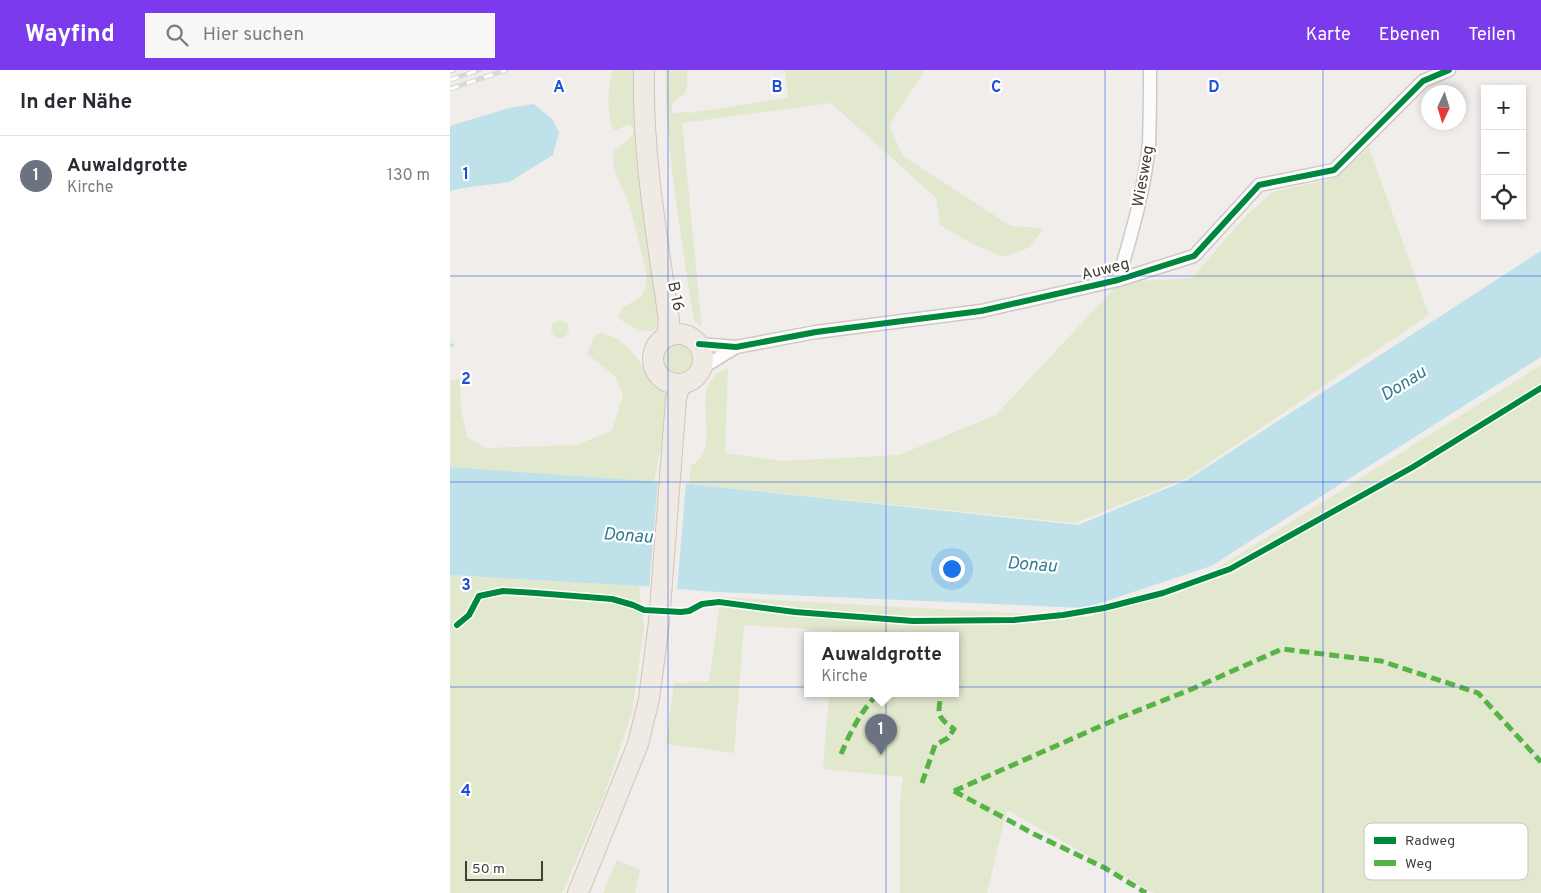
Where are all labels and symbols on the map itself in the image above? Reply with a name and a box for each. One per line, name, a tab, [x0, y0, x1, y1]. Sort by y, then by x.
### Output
text: A	[553, 78, 565, 98]
text: B	[771, 78, 783, 98]
text: C	[991, 78, 1001, 98]
text: D	[1208, 78, 1220, 98]
north arrow	[1421, 85, 1466, 130]
street label: Wiesweg	[1129, 144, 1159, 209]
text: 1	[463, 165, 469, 185]
street label: Auweg	[1079, 254, 1132, 286]
street label: B 16	[662, 280, 688, 313]
water label: Donau	[1377, 361, 1431, 407]
text: 2	[461, 370, 471, 390]
water label: Donau	[602, 523, 654, 550]
water label: Donau	[1006, 552, 1058, 579]
your location	[939, 556, 965, 582]
text: 3	[461, 576, 471, 596]
pin: 1	[865, 714, 897, 755]
text: 4	[461, 782, 471, 802]
legend	[1364, 823, 1528, 880]
text: Radweg	[1405, 833, 1455, 850]
text: Weg	[1405, 856, 1432, 873]
scale bar	[465, 858, 542, 881]

